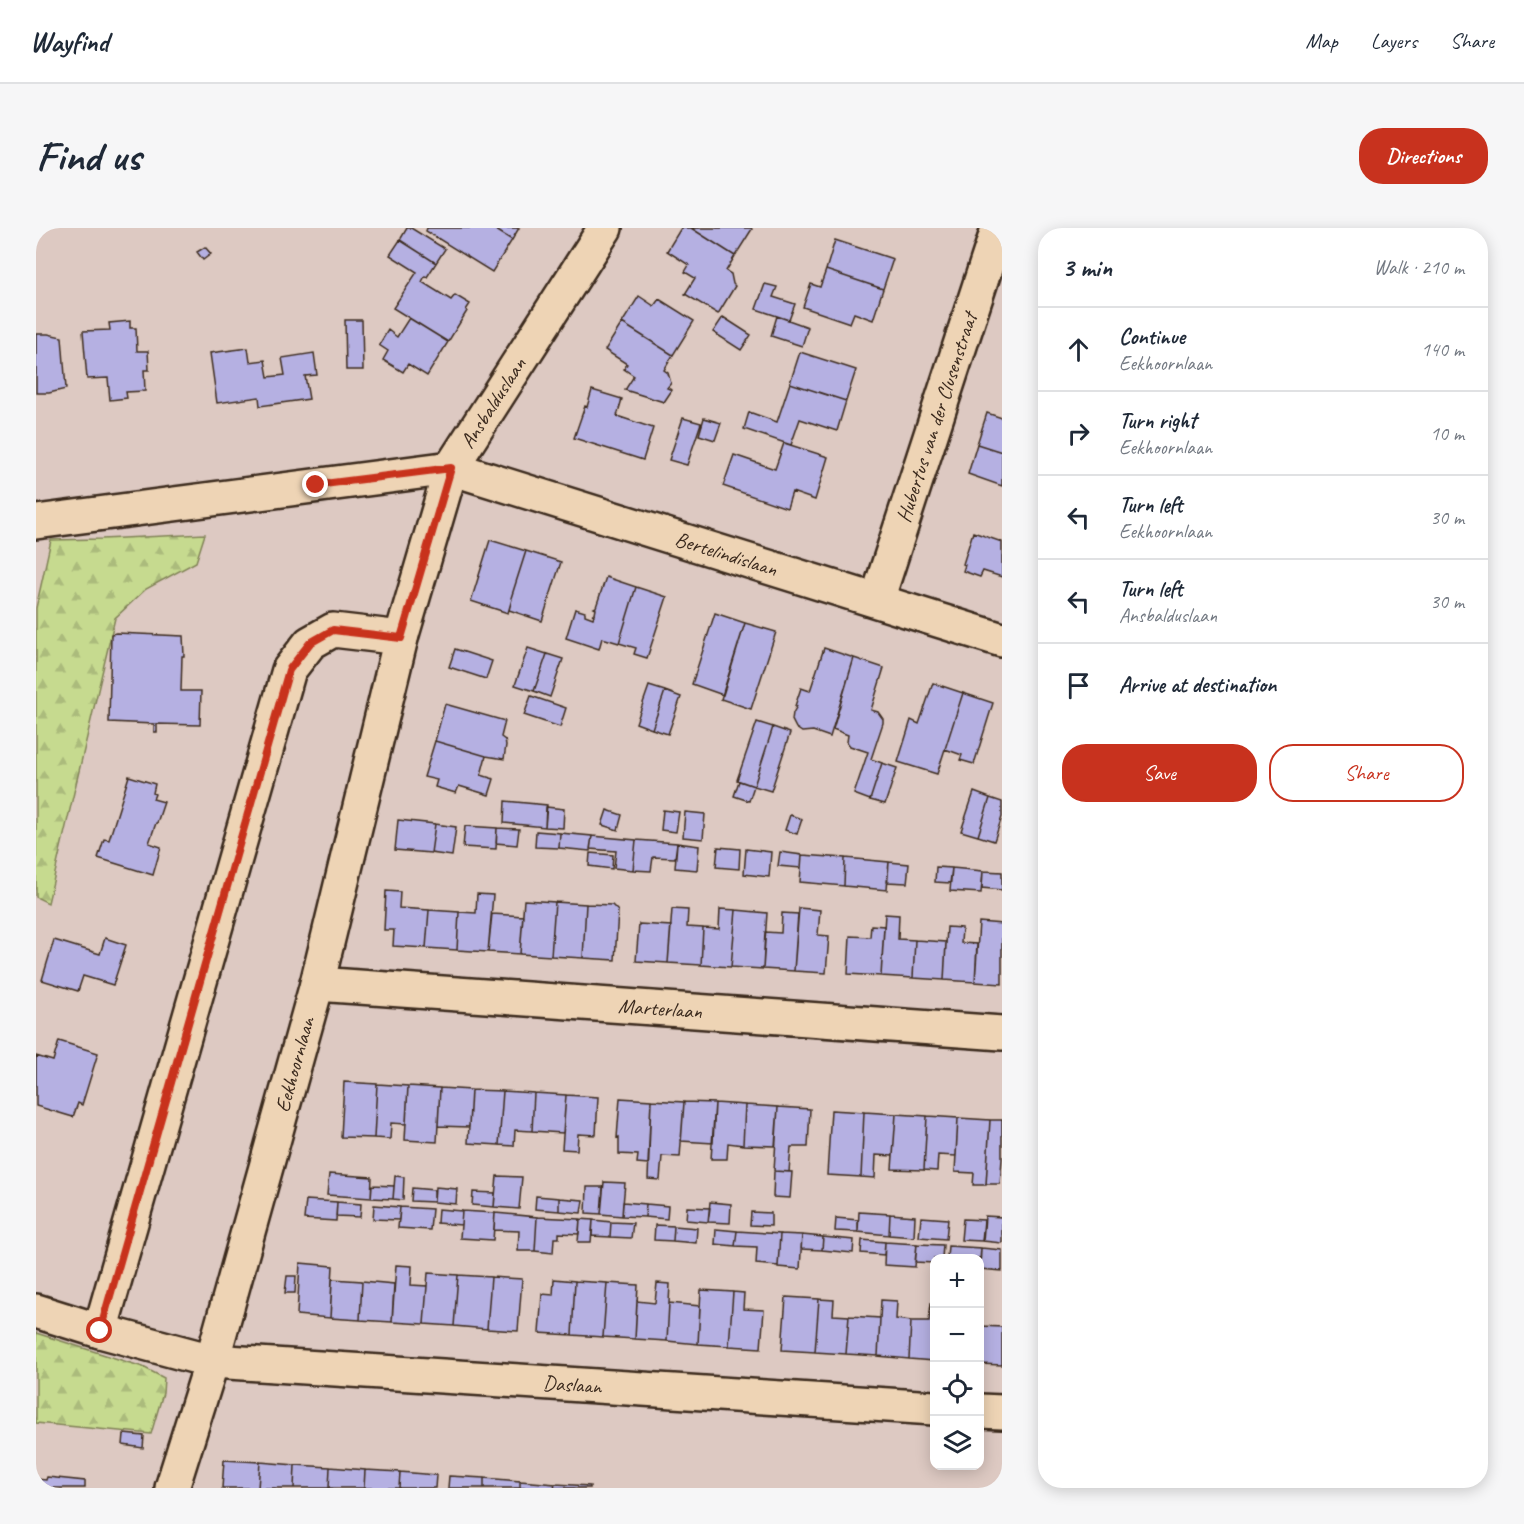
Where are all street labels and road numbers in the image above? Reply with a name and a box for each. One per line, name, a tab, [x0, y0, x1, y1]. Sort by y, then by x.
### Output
street label: Hubertus van der Clusenstraat	[890, 307, 984, 525]
street label: Ansbalduslaan	[454, 352, 532, 453]
street label: Bertelindislaan	[672, 526, 781, 582]
street label: Marterlaan	[617, 993, 704, 1025]
street label: Eekhoornlaan	[269, 1012, 321, 1115]
street label: Daslaan	[542, 1370, 604, 1399]

